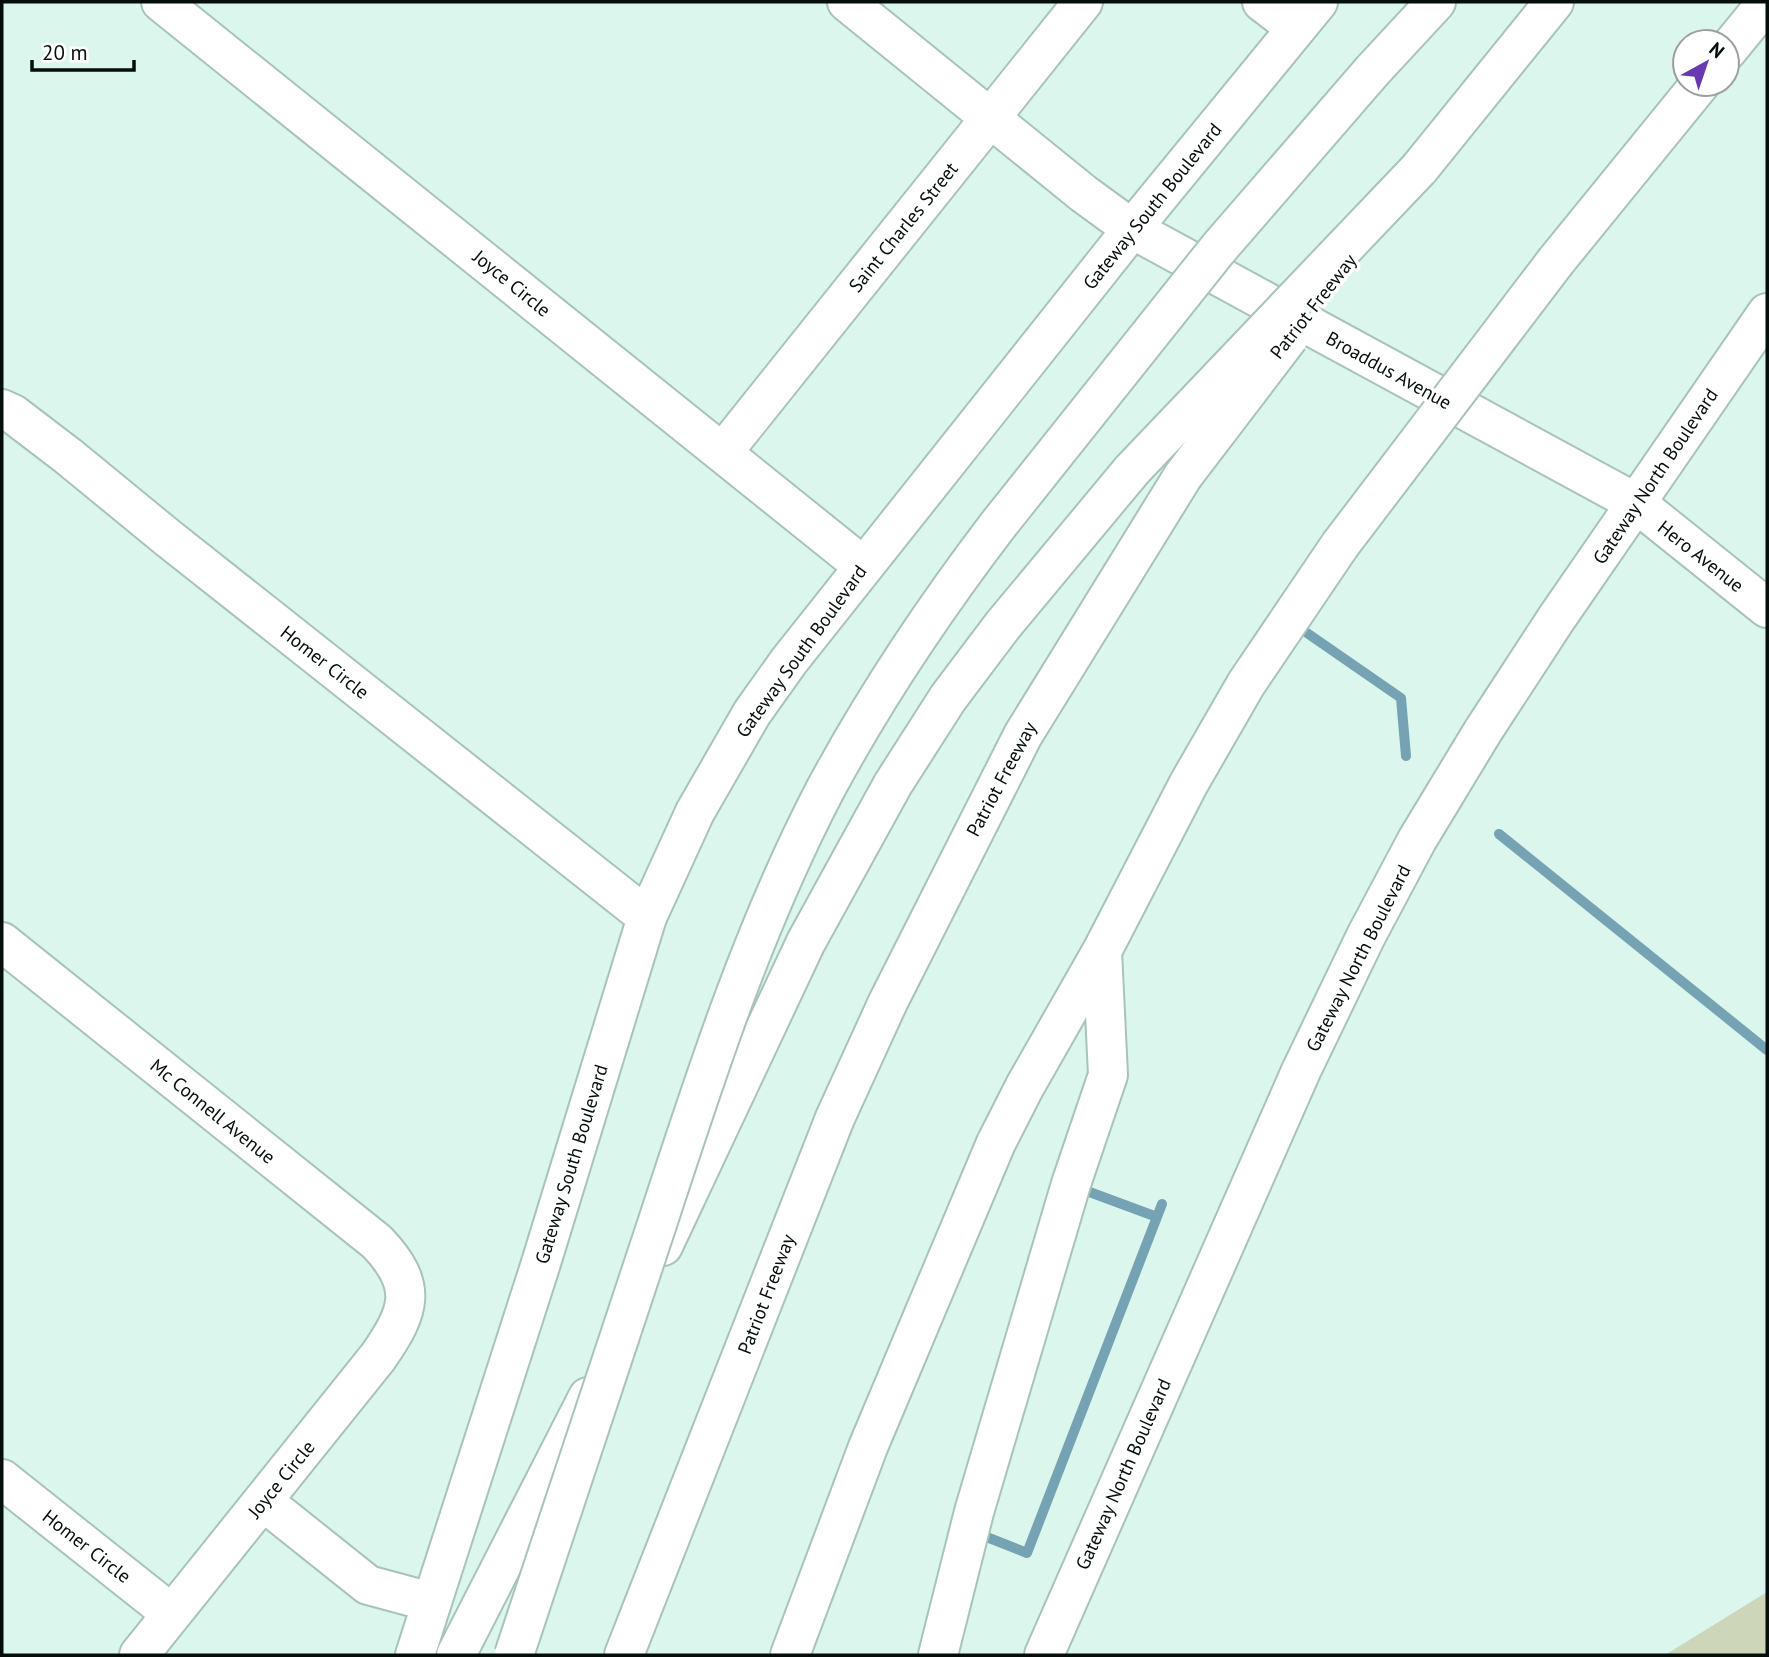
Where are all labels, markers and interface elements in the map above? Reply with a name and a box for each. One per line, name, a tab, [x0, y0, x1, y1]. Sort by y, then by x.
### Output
scale bar	[32, 28, 133, 72]
north arrow	[1671, 28, 1741, 98]
text: N	[1704, 37, 1729, 63]
text: 20 m	[42, 39, 88, 66]
street label: Gateway South Boulevard	[1077, 118, 1227, 294]
street label: Saint Charles Street	[843, 157, 963, 297]
street label: Joyce Circle	[467, 244, 556, 322]
street label: Patriot Freeway	[1265, 249, 1361, 363]
street label: Broaddus Avenue	[1322, 326, 1456, 414]
street label: Gateway North Boulevard	[1587, 384, 1723, 568]
street label: Hero Avenue	[1653, 515, 1749, 597]
street label: Gateway South Boulevard	[730, 560, 872, 742]
street label: Homer Circle	[276, 620, 374, 704]
street label: Patriot Freeway	[961, 717, 1041, 840]
street label: Gateway North Boulevard	[1300, 860, 1416, 1056]
street label: Mc Connell Avenue	[146, 1053, 280, 1169]
street label: Gateway South Boulevard	[529, 1061, 613, 1267]
street label: Patriot Freeway	[732, 1231, 800, 1357]
street label: Gateway North Boulevard	[1070, 1375, 1176, 1573]
street label: Joyce Circle	[242, 1435, 320, 1524]
street label: Homer Circle	[38, 1504, 136, 1588]

